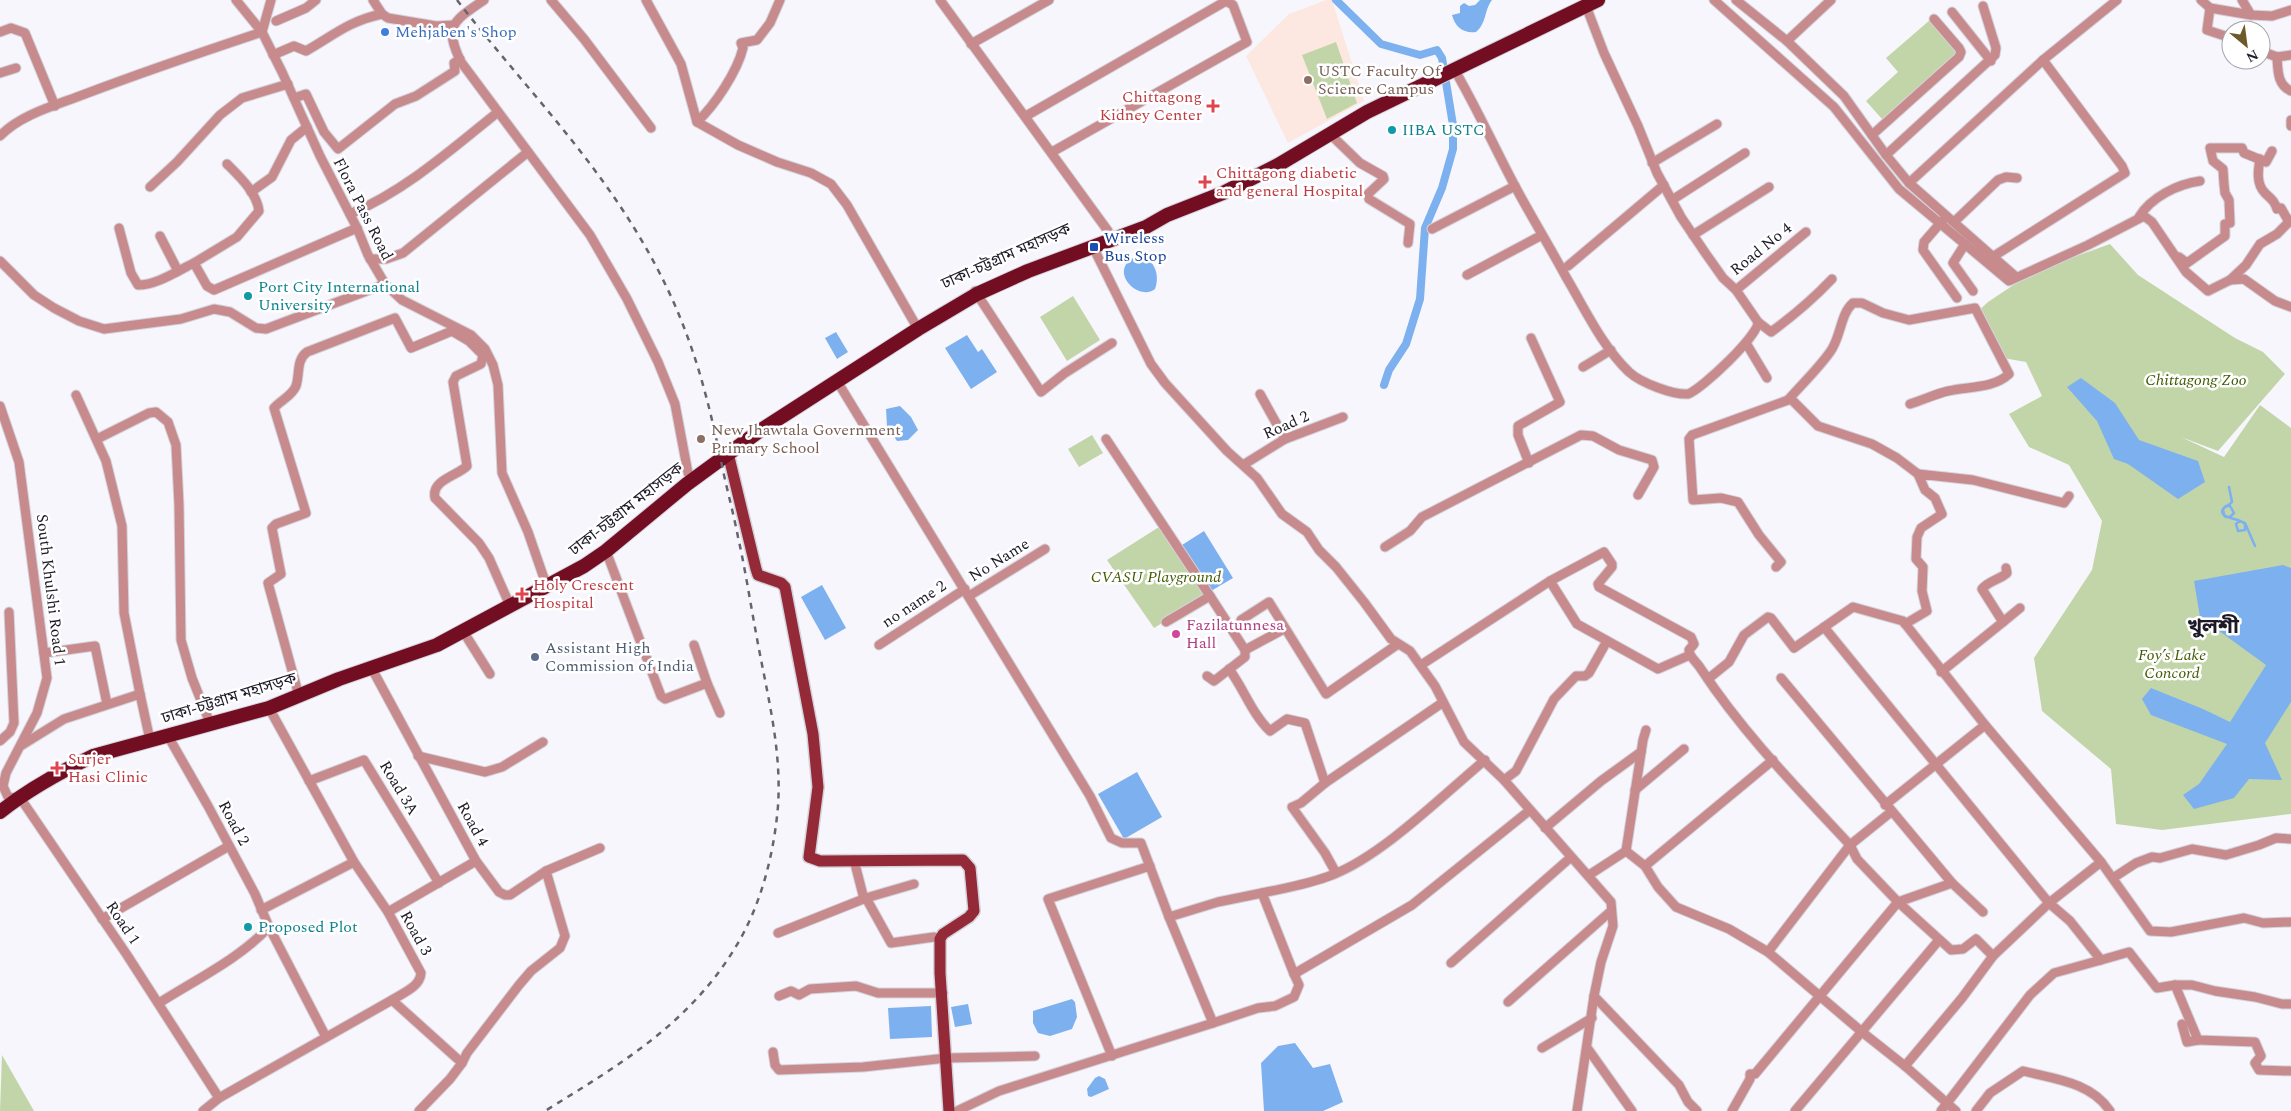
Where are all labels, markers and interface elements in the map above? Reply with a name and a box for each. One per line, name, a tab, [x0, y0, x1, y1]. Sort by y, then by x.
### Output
place label: Mehjaben's Shop	[395, 20, 517, 44]
north arrow	[2221, 20, 2271, 70]
marker: Mehjaben's Shop	[379, 26, 391, 38]
text: N	[2242, 44, 2262, 68]
place label: USTC Faculty Of Science Campus	[1318, 59, 1442, 101]
marker: USTC Faculty Of Science Campus	[1302, 74, 1314, 86]
place label: Chittagong Kidney Center	[1100, 85, 1202, 127]
marker: Chittagong Kidney Center	[1206, 99, 1220, 113]
place label: IIBA USTC	[1402, 118, 1485, 142]
marker: IIBA USTC	[1386, 124, 1398, 136]
street label: Flora Pass Road	[327, 153, 399, 265]
place label: Chittagong diabetic and general Hospital	[1216, 161, 1363, 203]
marker: Chittagong diabetic and general Hospital	[1198, 175, 1212, 189]
street label: ঢাকা-চট্টগ্রাম মহাসড়ক	[936, 216, 1076, 296]
street label: Road No 4	[1725, 217, 1797, 281]
place label: Wireless Bus Stop	[1104, 226, 1166, 268]
marker: Wireless Bus Stop	[1088, 241, 1100, 253]
place label: Port City International University	[258, 275, 420, 317]
marker: Port City International University	[242, 290, 254, 302]
park label: Chittagong Zoo	[2145, 368, 2247, 392]
street label: Road 2	[1259, 404, 1313, 446]
place label: New Jhawtala Government Primary School	[711, 418, 901, 460]
marker: New Jhawtala Government Primary School	[695, 433, 707, 445]
street label: ঢাকা-চট্টগ্রাম মহাসড়ক	[563, 456, 689, 562]
street label: South Khulshi Road 1	[30, 513, 72, 667]
street label: No Name	[964, 532, 1034, 588]
park label: CVASU Playground	[1091, 565, 1221, 589]
place label: Holy Crescent Hospital	[533, 573, 634, 615]
street label: no name 2	[877, 574, 951, 634]
marker: Holy Crescent Hospital	[515, 587, 529, 601]
district label: খুলশী	[2187, 611, 2240, 643]
place label: Fazilatunnesa Hall	[1186, 613, 1284, 655]
marker: Fazilatunnesa Hall	[1170, 628, 1182, 640]
place label: Assistant High Commission of India	[545, 636, 694, 678]
park label: Foy’s Lake Concord	[2138, 643, 2206, 685]
marker: Assistant High Commission of India	[529, 651, 541, 663]
street label: ঢাকা-চট্টগ্রাম মহাসড়ক	[158, 666, 300, 730]
place label: Surjer Hasi Clinic	[68, 747, 148, 789]
street label: Road 3A	[373, 756, 425, 820]
marker: Surjer Hasi Clinic	[50, 761, 64, 775]
street label: Road 2	[212, 796, 256, 850]
street label: Road 4	[451, 797, 495, 851]
street label: Road 1	[100, 896, 146, 950]
street label: Road 3	[394, 906, 438, 960]
place label: Proposed Plot	[258, 915, 358, 939]
marker: Proposed Plot	[242, 921, 254, 933]

